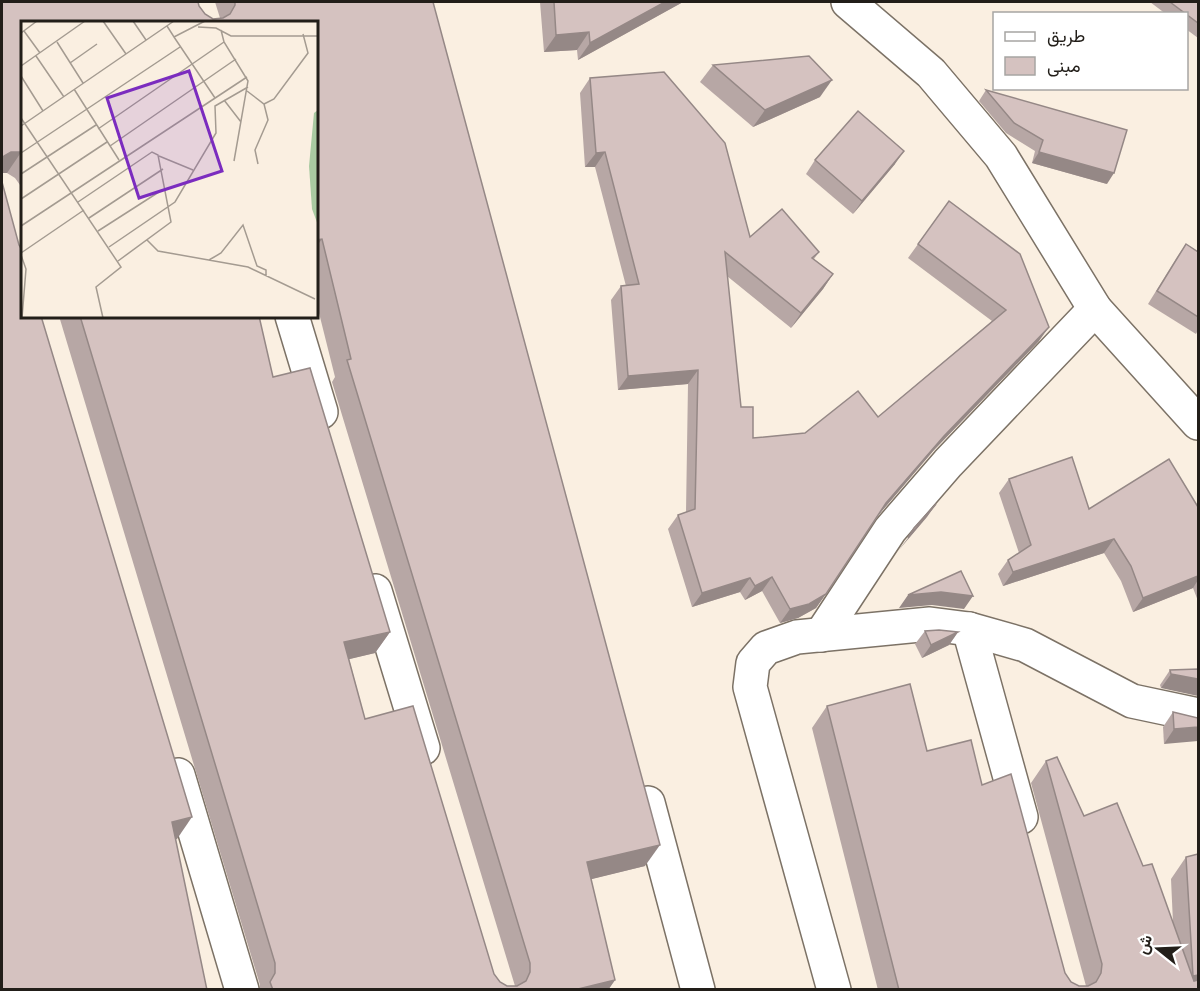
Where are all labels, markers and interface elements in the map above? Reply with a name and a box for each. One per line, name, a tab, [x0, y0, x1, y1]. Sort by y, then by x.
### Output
legend	[993, 12, 1188, 90]
inset map	[21, 21, 318, 318]
text: طريق	[1047, 25, 1085, 47]
text: مبنى	[1047, 55, 1081, 77]
north arrow	[1128, 919, 1188, 979]
text: ش	[1132, 932, 1156, 957]

